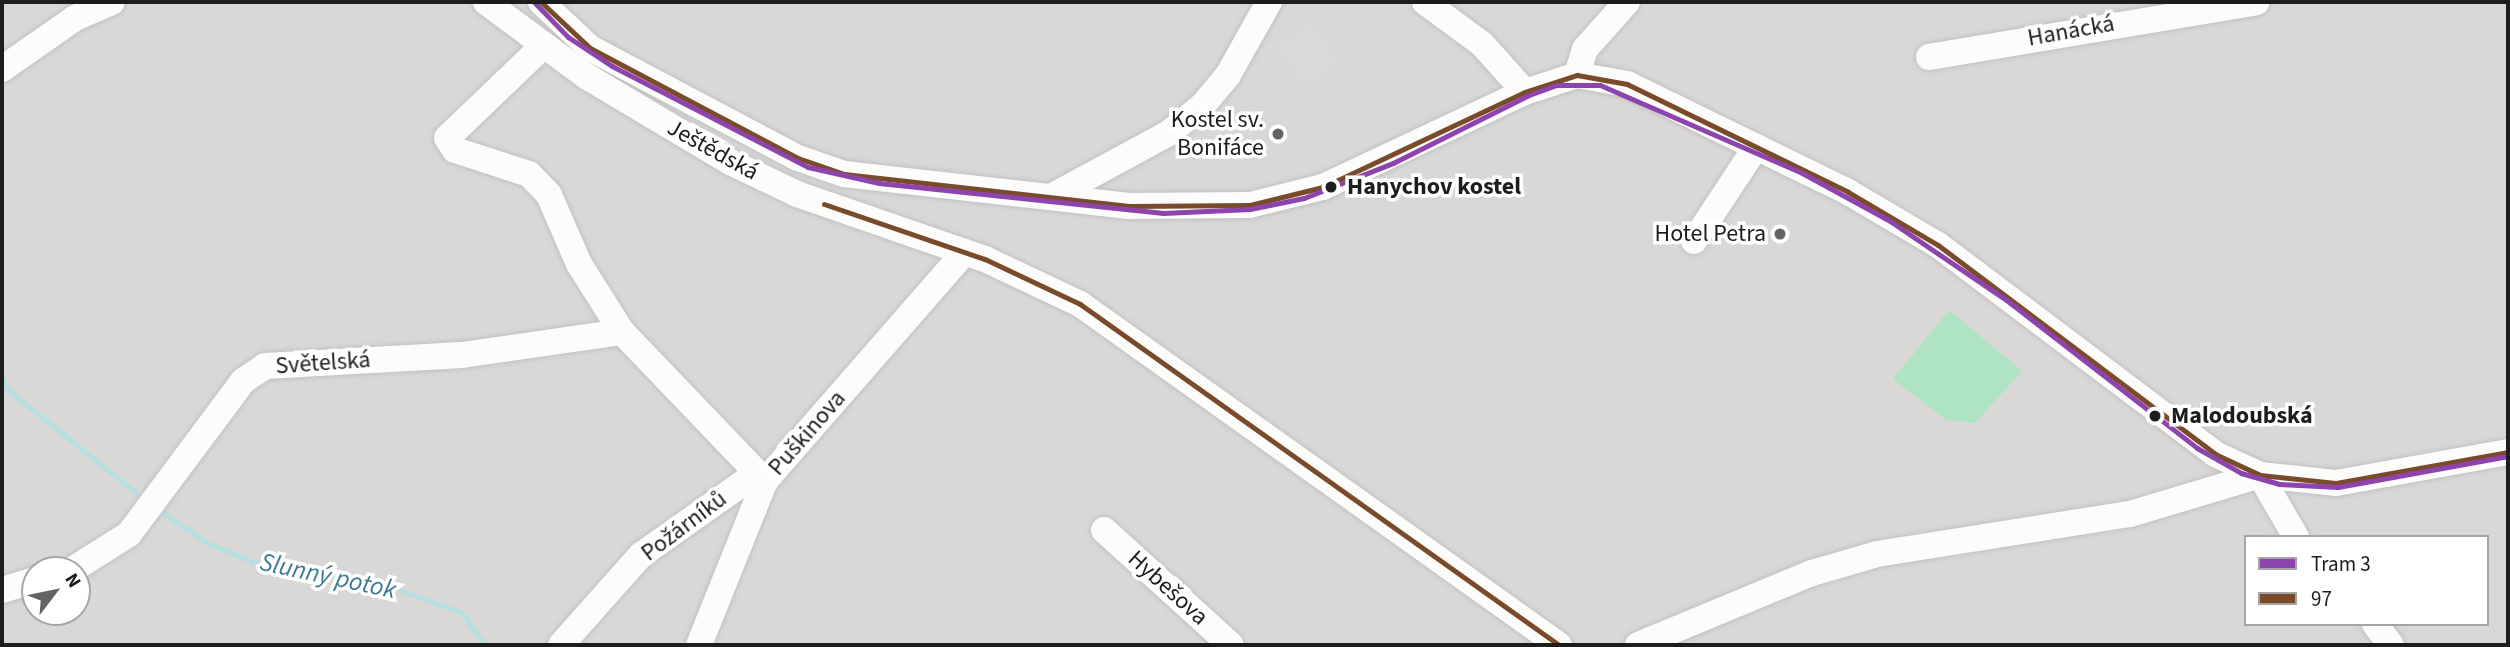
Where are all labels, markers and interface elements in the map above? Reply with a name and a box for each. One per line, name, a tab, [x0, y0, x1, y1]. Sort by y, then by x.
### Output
street label: Hanácká	[2025, 9, 2117, 53]
place label: Kostel sv. Bonifáce	[1171, 106, 1264, 162]
street label: Ještědská	[662, 113, 764, 187]
marker: Kostel sv. Bonifáce	[1270, 126, 1286, 142]
place label: Hanychov kostel	[1347, 173, 1521, 201]
marker: Hanychov kostel	[1321, 177, 1341, 197]
place label: Hotel Petra	[1655, 220, 1766, 248]
marker: Hotel Petra	[1772, 226, 1788, 242]
street label: Světelská	[275, 345, 371, 381]
street label: Puškinova	[762, 385, 852, 481]
place label: Malodoubská	[2171, 402, 2313, 430]
marker: Malodoubská	[2145, 406, 2165, 426]
street label: Požárníků	[636, 485, 732, 567]
legend	[2244, 535, 2489, 626]
street label: Hybešova	[1122, 545, 1214, 631]
water label: Slunný potok	[257, 546, 399, 606]
text: Tram 3	[2311, 549, 2371, 579]
north arrow	[21, 556, 91, 626]
text: N	[58, 568, 87, 593]
text: 97	[2311, 584, 2332, 614]

